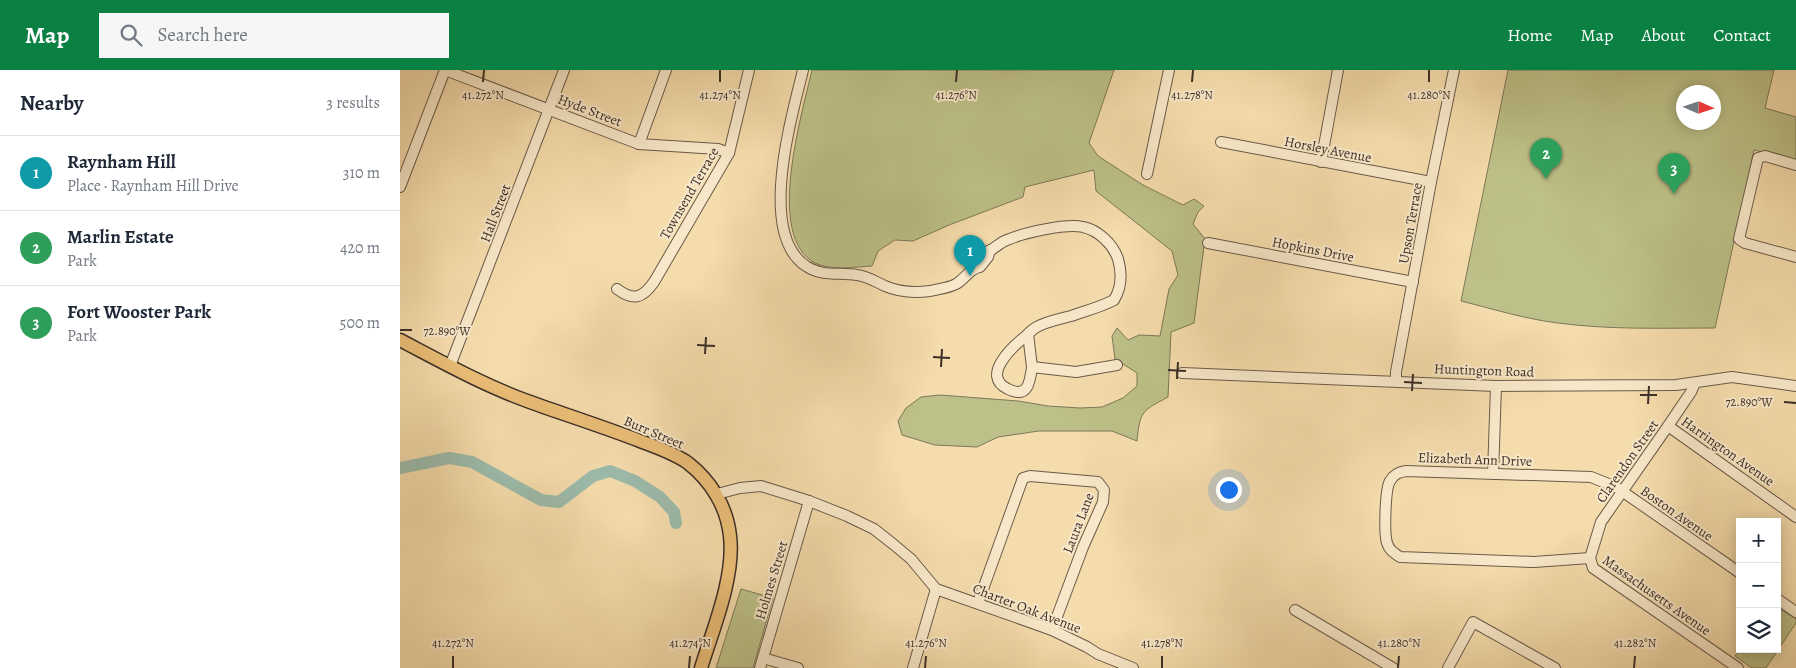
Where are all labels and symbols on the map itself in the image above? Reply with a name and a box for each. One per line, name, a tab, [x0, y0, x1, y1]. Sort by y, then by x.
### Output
north arrow	[1676, 85, 1721, 130]
text: 41.272°N	[462, 87, 504, 103]
text: 41.274°N	[699, 87, 741, 103]
text: 41.276°N	[935, 87, 977, 103]
text: 41.278°N	[1171, 87, 1213, 103]
text: 41.280°N	[1407, 87, 1451, 103]
street label: Hyde Street	[555, 90, 625, 132]
street label: Horsley Avenue	[1283, 132, 1373, 167]
pin: 2	[1530, 138, 1562, 179]
street label: Townsend Terrace	[655, 144, 723, 243]
pin: 3	[1658, 153, 1690, 194]
street label: Hall Street	[476, 181, 515, 245]
street label: Upson Terrace	[1394, 181, 1427, 265]
street label: Hopkins Drive	[1270, 232, 1355, 267]
pin: 1	[954, 235, 986, 276]
text: 72.890°W	[424, 323, 471, 339]
street label: Huntington Road	[1434, 359, 1535, 382]
text: 72.890°W	[1726, 394, 1773, 410]
street label: Burr Street	[621, 411, 687, 454]
street label: Harrington Avenue	[1677, 412, 1778, 491]
street label: Clarendon Street	[1592, 416, 1663, 507]
street label: Elizabeth Ann Drive	[1418, 448, 1532, 471]
your location	[1216, 477, 1242, 503]
street label: Boston Avenue	[1637, 481, 1717, 545]
street label: Laura Lane	[1058, 490, 1099, 556]
street label: Holmes Street	[750, 538, 793, 622]
street label: Massachusetts Avenue	[1599, 551, 1715, 640]
street label: Charter Oak Avenue	[970, 579, 1084, 638]
text: 41.272°N	[432, 635, 474, 651]
text: 41.274°N	[669, 635, 711, 651]
text: 41.276°N	[905, 635, 947, 651]
text: 41.278°N	[1141, 635, 1183, 651]
text: 41.280°N	[1377, 635, 1421, 651]
text: 41.282°N	[1614, 635, 1657, 651]

